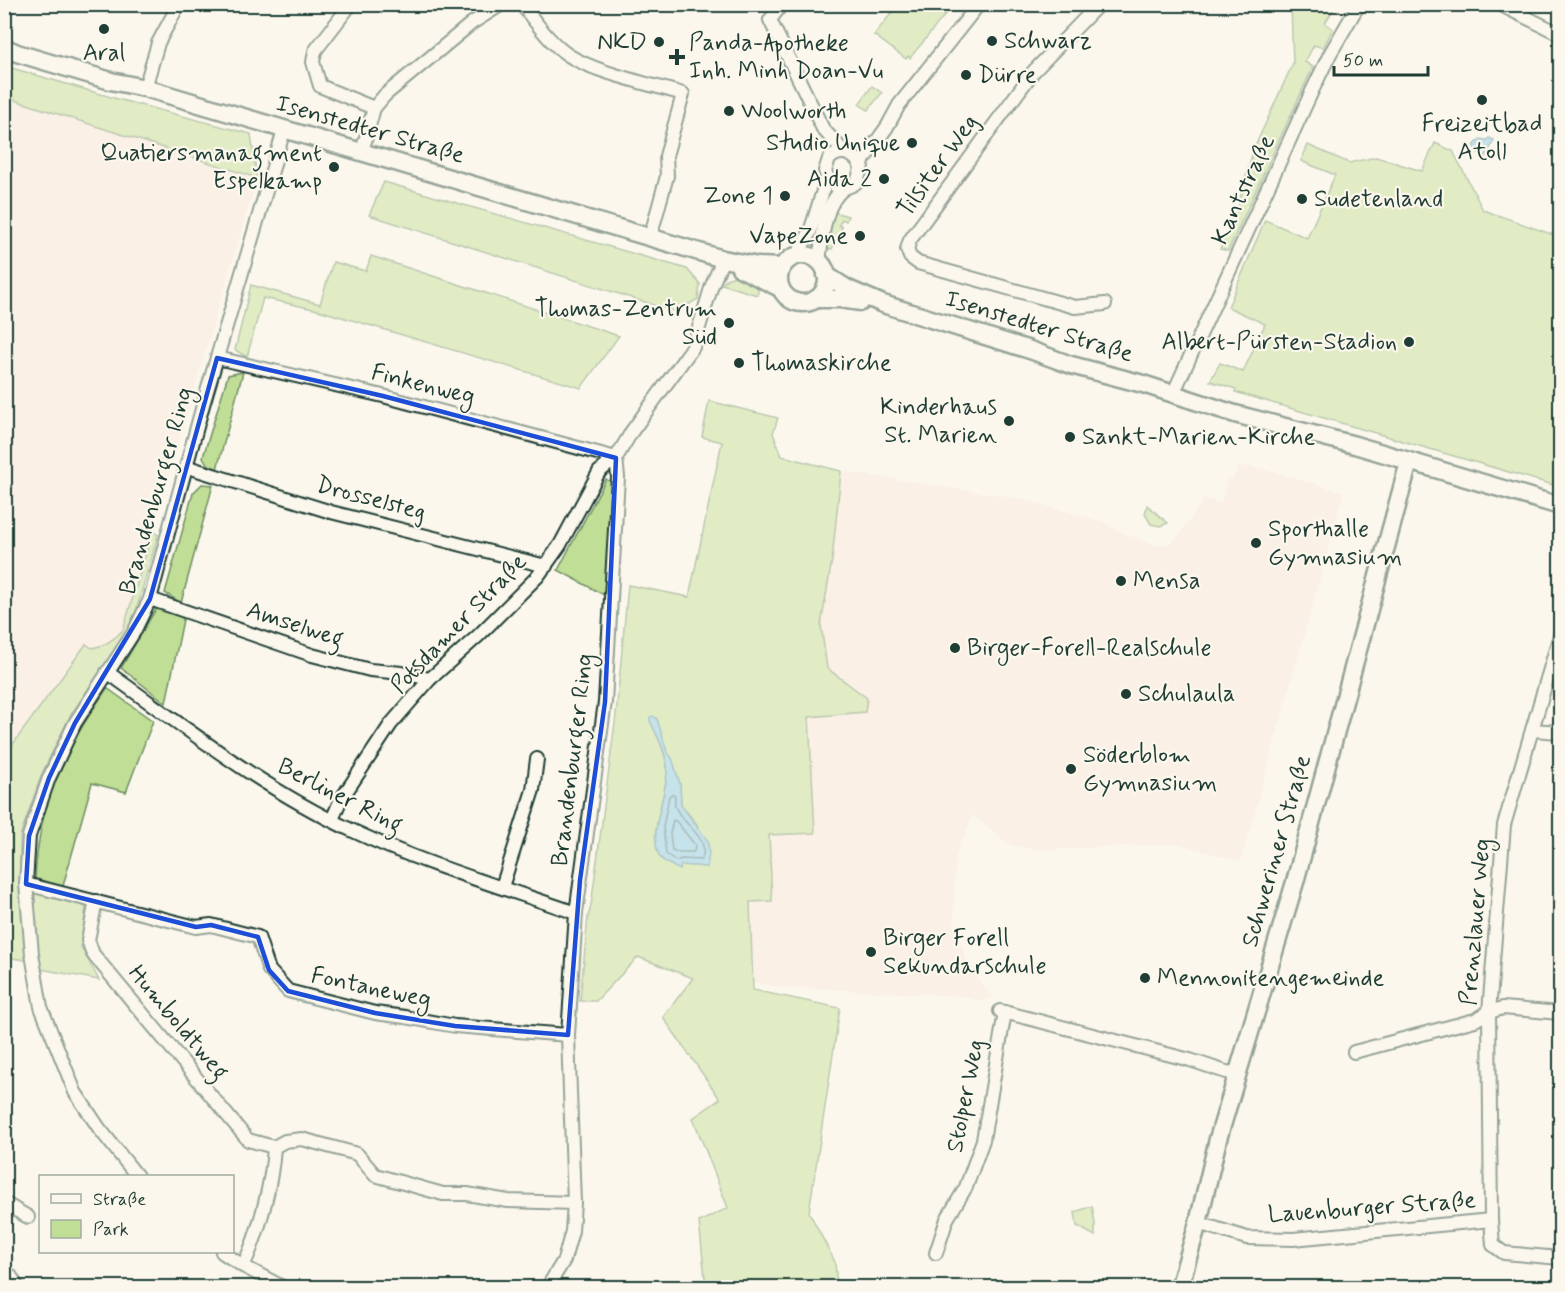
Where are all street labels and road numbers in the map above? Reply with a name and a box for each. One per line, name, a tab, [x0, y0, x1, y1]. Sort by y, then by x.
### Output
street label: Isenstedter Straße	[272, 88, 468, 172]
street label: Tilsiter Weg	[890, 108, 986, 224]
street label: Kantstraße	[1205, 130, 1283, 250]
street label: Isenstedter Straße	[941, 284, 1137, 370]
street label: Finkenweg	[368, 357, 478, 415]
street label: Brandenburger Ring	[113, 384, 204, 599]
street label: Drosselsteg	[313, 469, 429, 529]
street label: Potsdamer Straße	[384, 547, 534, 701]
street label: Amselweg	[242, 595, 347, 658]
street label: Brandenburger Ring	[545, 652, 604, 868]
street label: Berliner Ring	[271, 751, 408, 844]
street label: Schweriner Straße	[1235, 751, 1319, 951]
street label: Prenzlauer Weg	[1453, 837, 1501, 1007]
street label: Humboldtweg	[118, 959, 235, 1089]
street label: Fontaneweg	[308, 960, 434, 1018]
street label: Stolper Weg	[940, 1037, 992, 1155]
street label: Lauenburger Straße	[1267, 1185, 1477, 1231]

